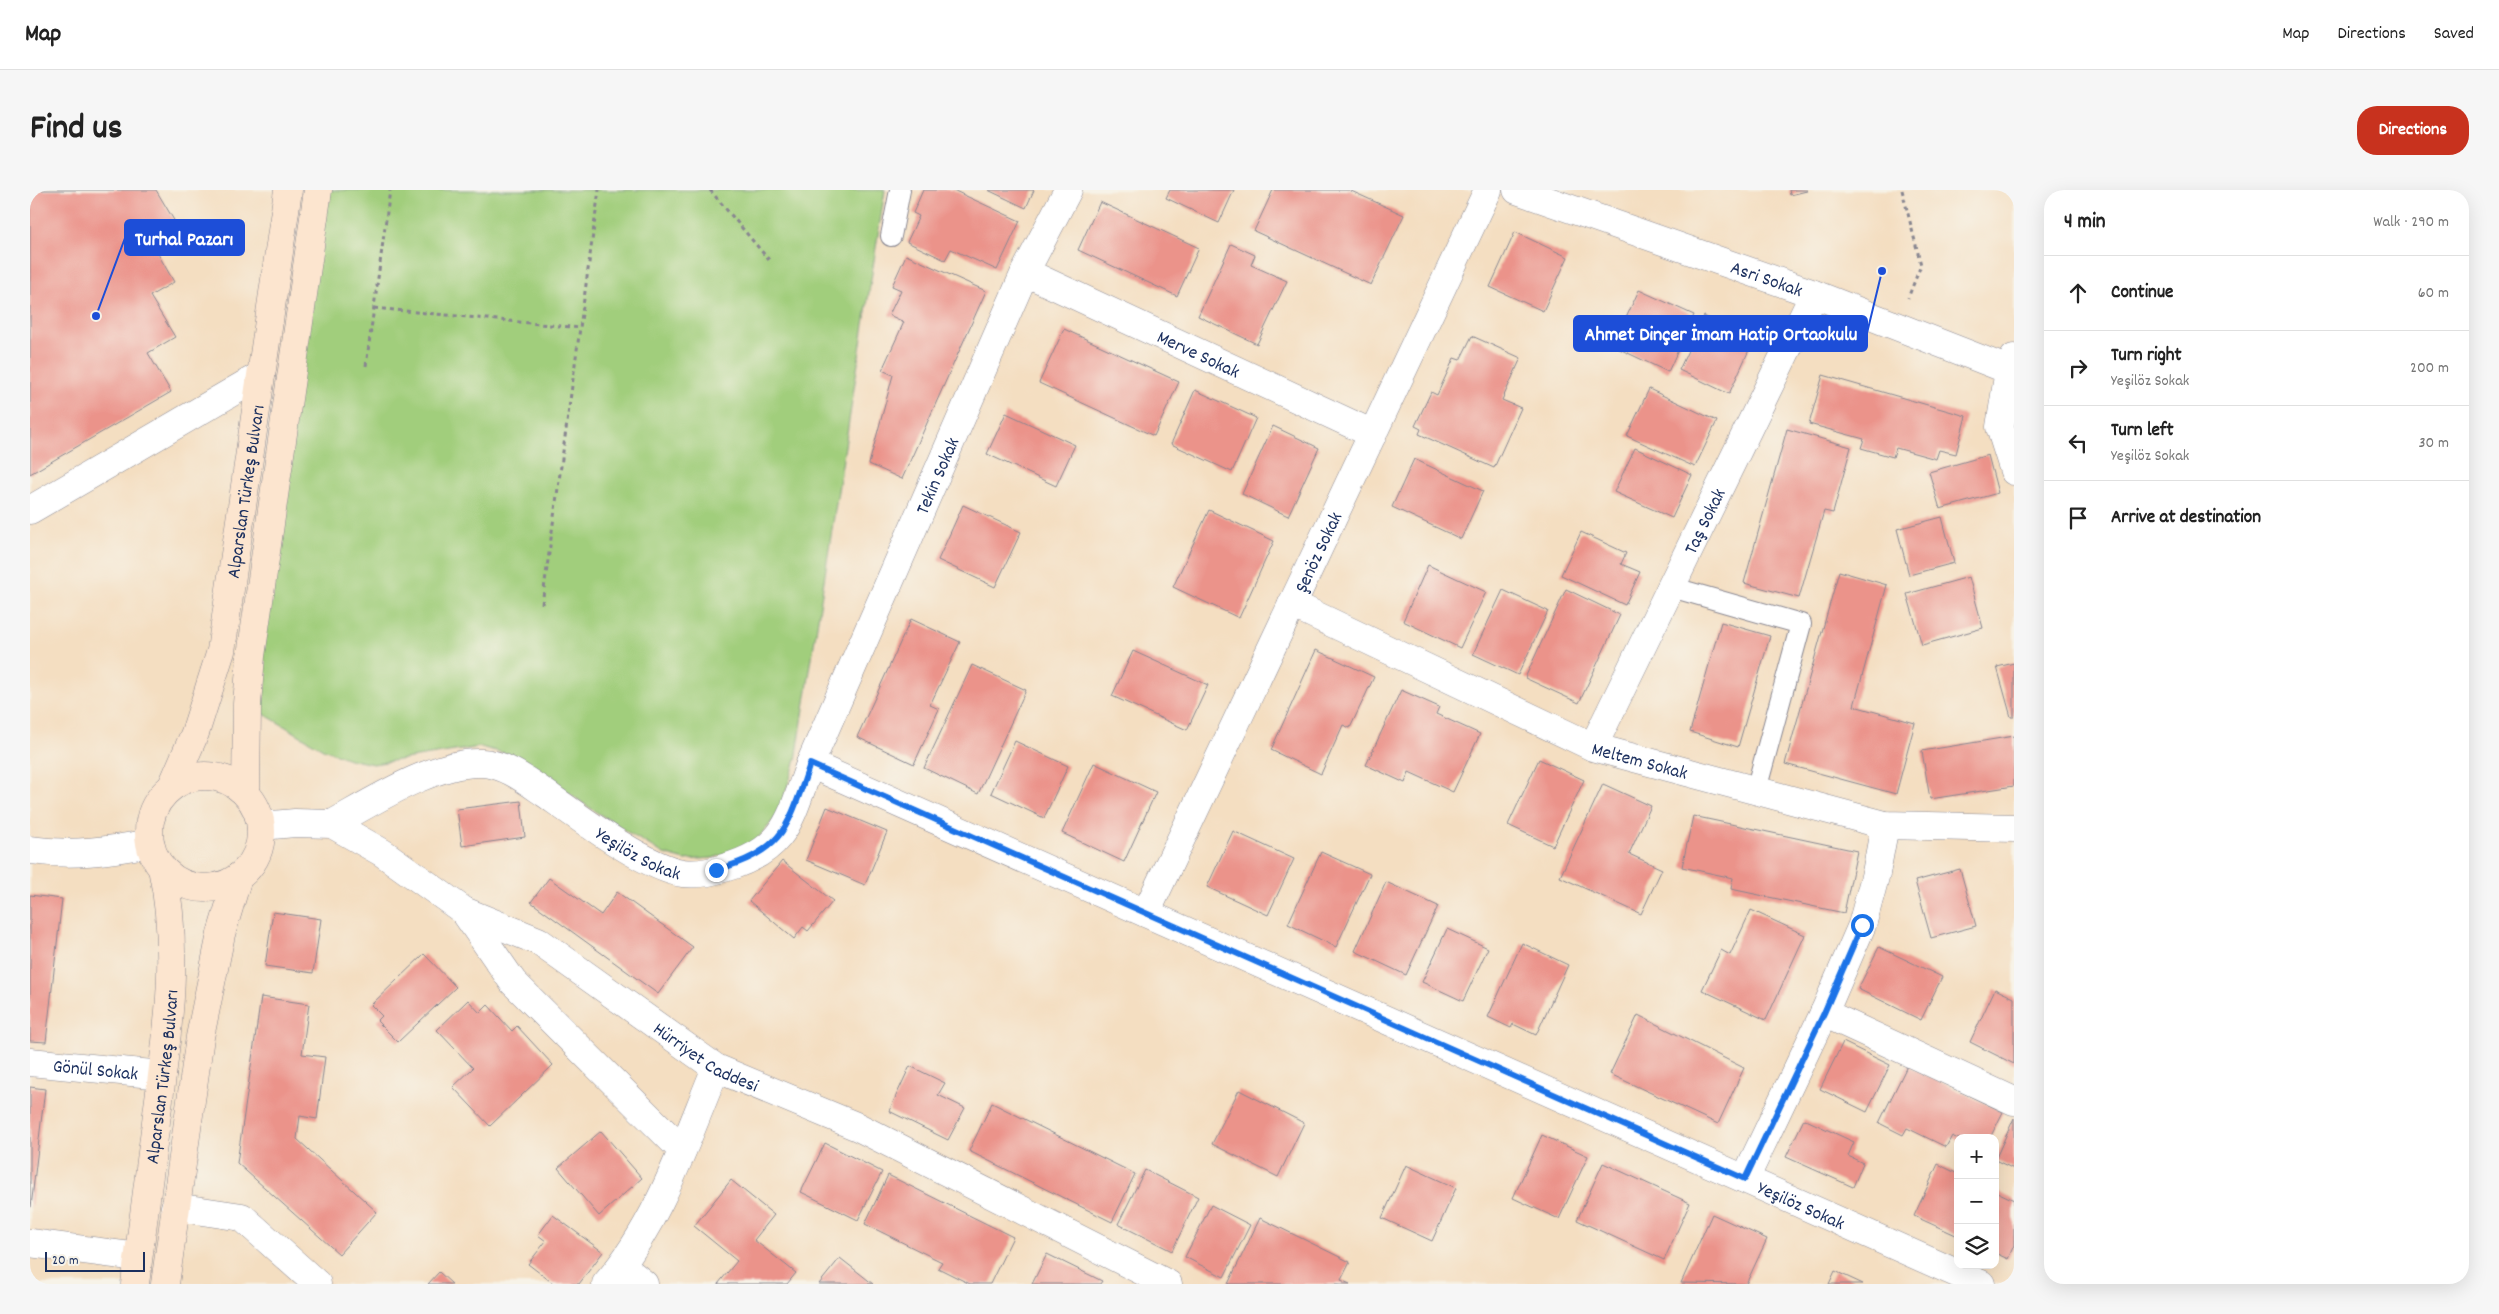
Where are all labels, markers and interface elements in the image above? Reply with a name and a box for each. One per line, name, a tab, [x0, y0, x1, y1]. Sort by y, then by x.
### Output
text: Map	[25, 18, 61, 52]
text: Map	[2282, 22, 2309, 47]
text: Directions	[2337, 22, 2406, 47]
text: Saved	[2434, 22, 2474, 47]
text: Find us	[30, 105, 122, 155]
button: Directions	[2357, 106, 2469, 155]
text: 4 min	[2064, 208, 2106, 238]
text: Walk · 290 m	[2373, 211, 2449, 234]
callout: Turhal Pazarı	[125, 220, 244, 255]
text: Turhal Pazarı	[135, 227, 234, 255]
street label: Asri Sokak	[1726, 256, 1806, 306]
icon: ahead	[2064, 279, 2092, 307]
text: Continue	[2111, 280, 2173, 307]
text: 60 m	[2418, 282, 2449, 305]
callout: Ahmet Dinçer İmam Hatip Ortaokulu	[1574, 316, 1867, 351]
text: Ahmet Dinçer İmam Hatip Ortaokulu	[1585, 322, 1857, 350]
street label: Merve Sokak	[1152, 325, 1244, 387]
text: Turn right	[2111, 343, 2182, 370]
icon: right	[2064, 354, 2092, 382]
text: 200 m	[2410, 357, 2449, 380]
text: Yeşilöz Sokak	[2111, 370, 2189, 393]
street label: Alparslan Türkeş Bulvarı	[222, 403, 274, 581]
text: Turn left	[2111, 418, 2174, 445]
icon: left	[2064, 429, 2092, 457]
text: 30 m	[2419, 432, 2449, 455]
street label: Tekin Sokak	[911, 434, 968, 520]
text: Yeşilöz Sokak	[2111, 445, 2189, 468]
street label: Taş Sokak	[1679, 484, 1734, 560]
icon: arrive	[2064, 504, 2092, 532]
text: Arrive at destination	[2111, 505, 2261, 532]
street label: Şenöz Sokak	[1290, 508, 1351, 598]
street label: Meltem Sokak	[1588, 737, 1690, 789]
street label: Yeşilöz Sokak	[589, 822, 683, 889]
route end	[705, 859, 728, 882]
route start	[1851, 914, 1874, 937]
street label: Alparslan Türkeş Bulvarı	[141, 989, 187, 1166]
street label: Hürriyet Caddesi	[646, 1017, 762, 1101]
street label: Gönül Sokak	[52, 1054, 139, 1090]
map controls	[1954, 1134, 1999, 1269]
button: +	[1954, 1134, 1999, 1179]
street label: Yeşilöz Sokak	[1752, 1176, 1848, 1239]
button: −	[1954, 1179, 1999, 1224]
button: layers	[1954, 1224, 1999, 1269]
scale bar	[45, 1249, 145, 1272]
text: 20 m	[52, 1251, 79, 1271]

